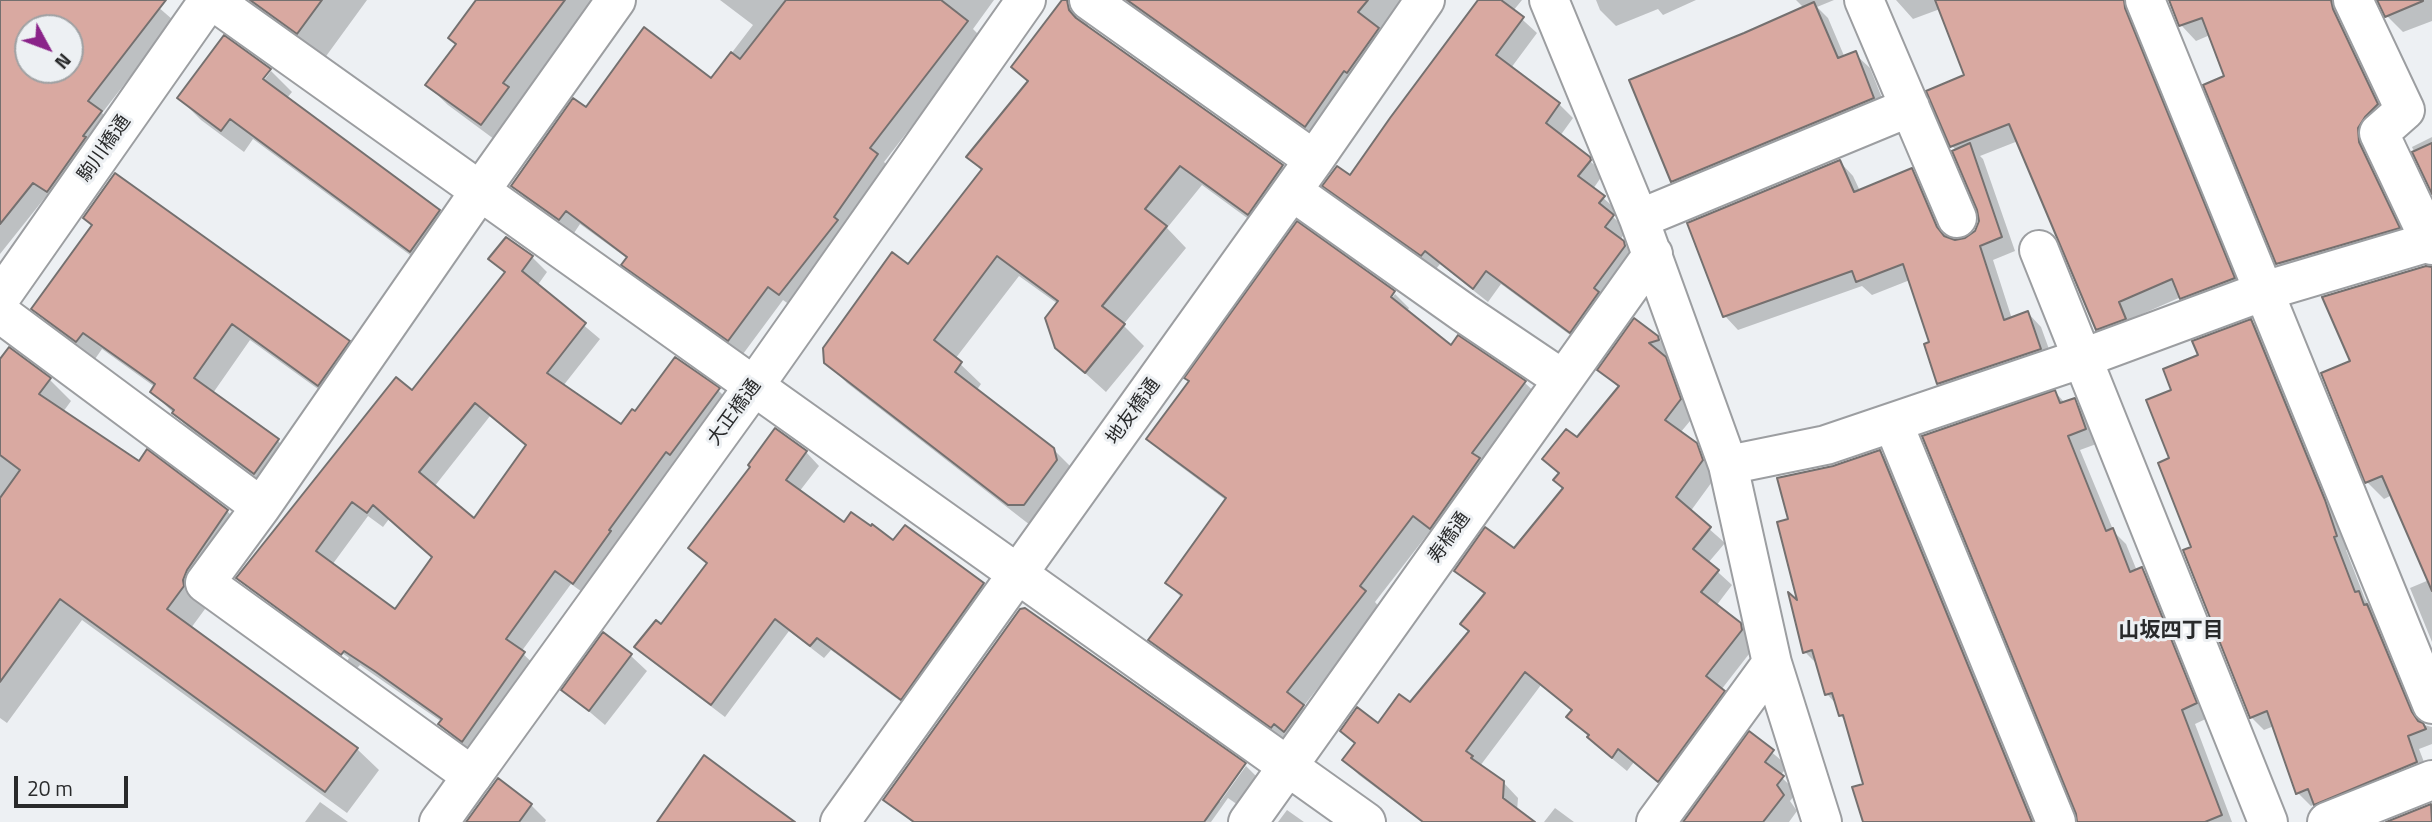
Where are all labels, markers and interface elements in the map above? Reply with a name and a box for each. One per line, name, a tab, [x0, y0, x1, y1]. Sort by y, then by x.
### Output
north arrow	[14, 14, 84, 84]
text: N	[48, 47, 79, 76]
street label: 駒川橋通	[74, 111, 136, 187]
street label: 地友橋通	[1102, 375, 1166, 449]
street label: 大正橋通	[703, 376, 767, 450]
street label: 寿橋通	[1424, 508, 1476, 568]
district label: 山坂四丁目	[2119, 619, 2223, 645]
scale bar	[18, 762, 131, 806]
text: 20 m	[27, 772, 73, 804]

